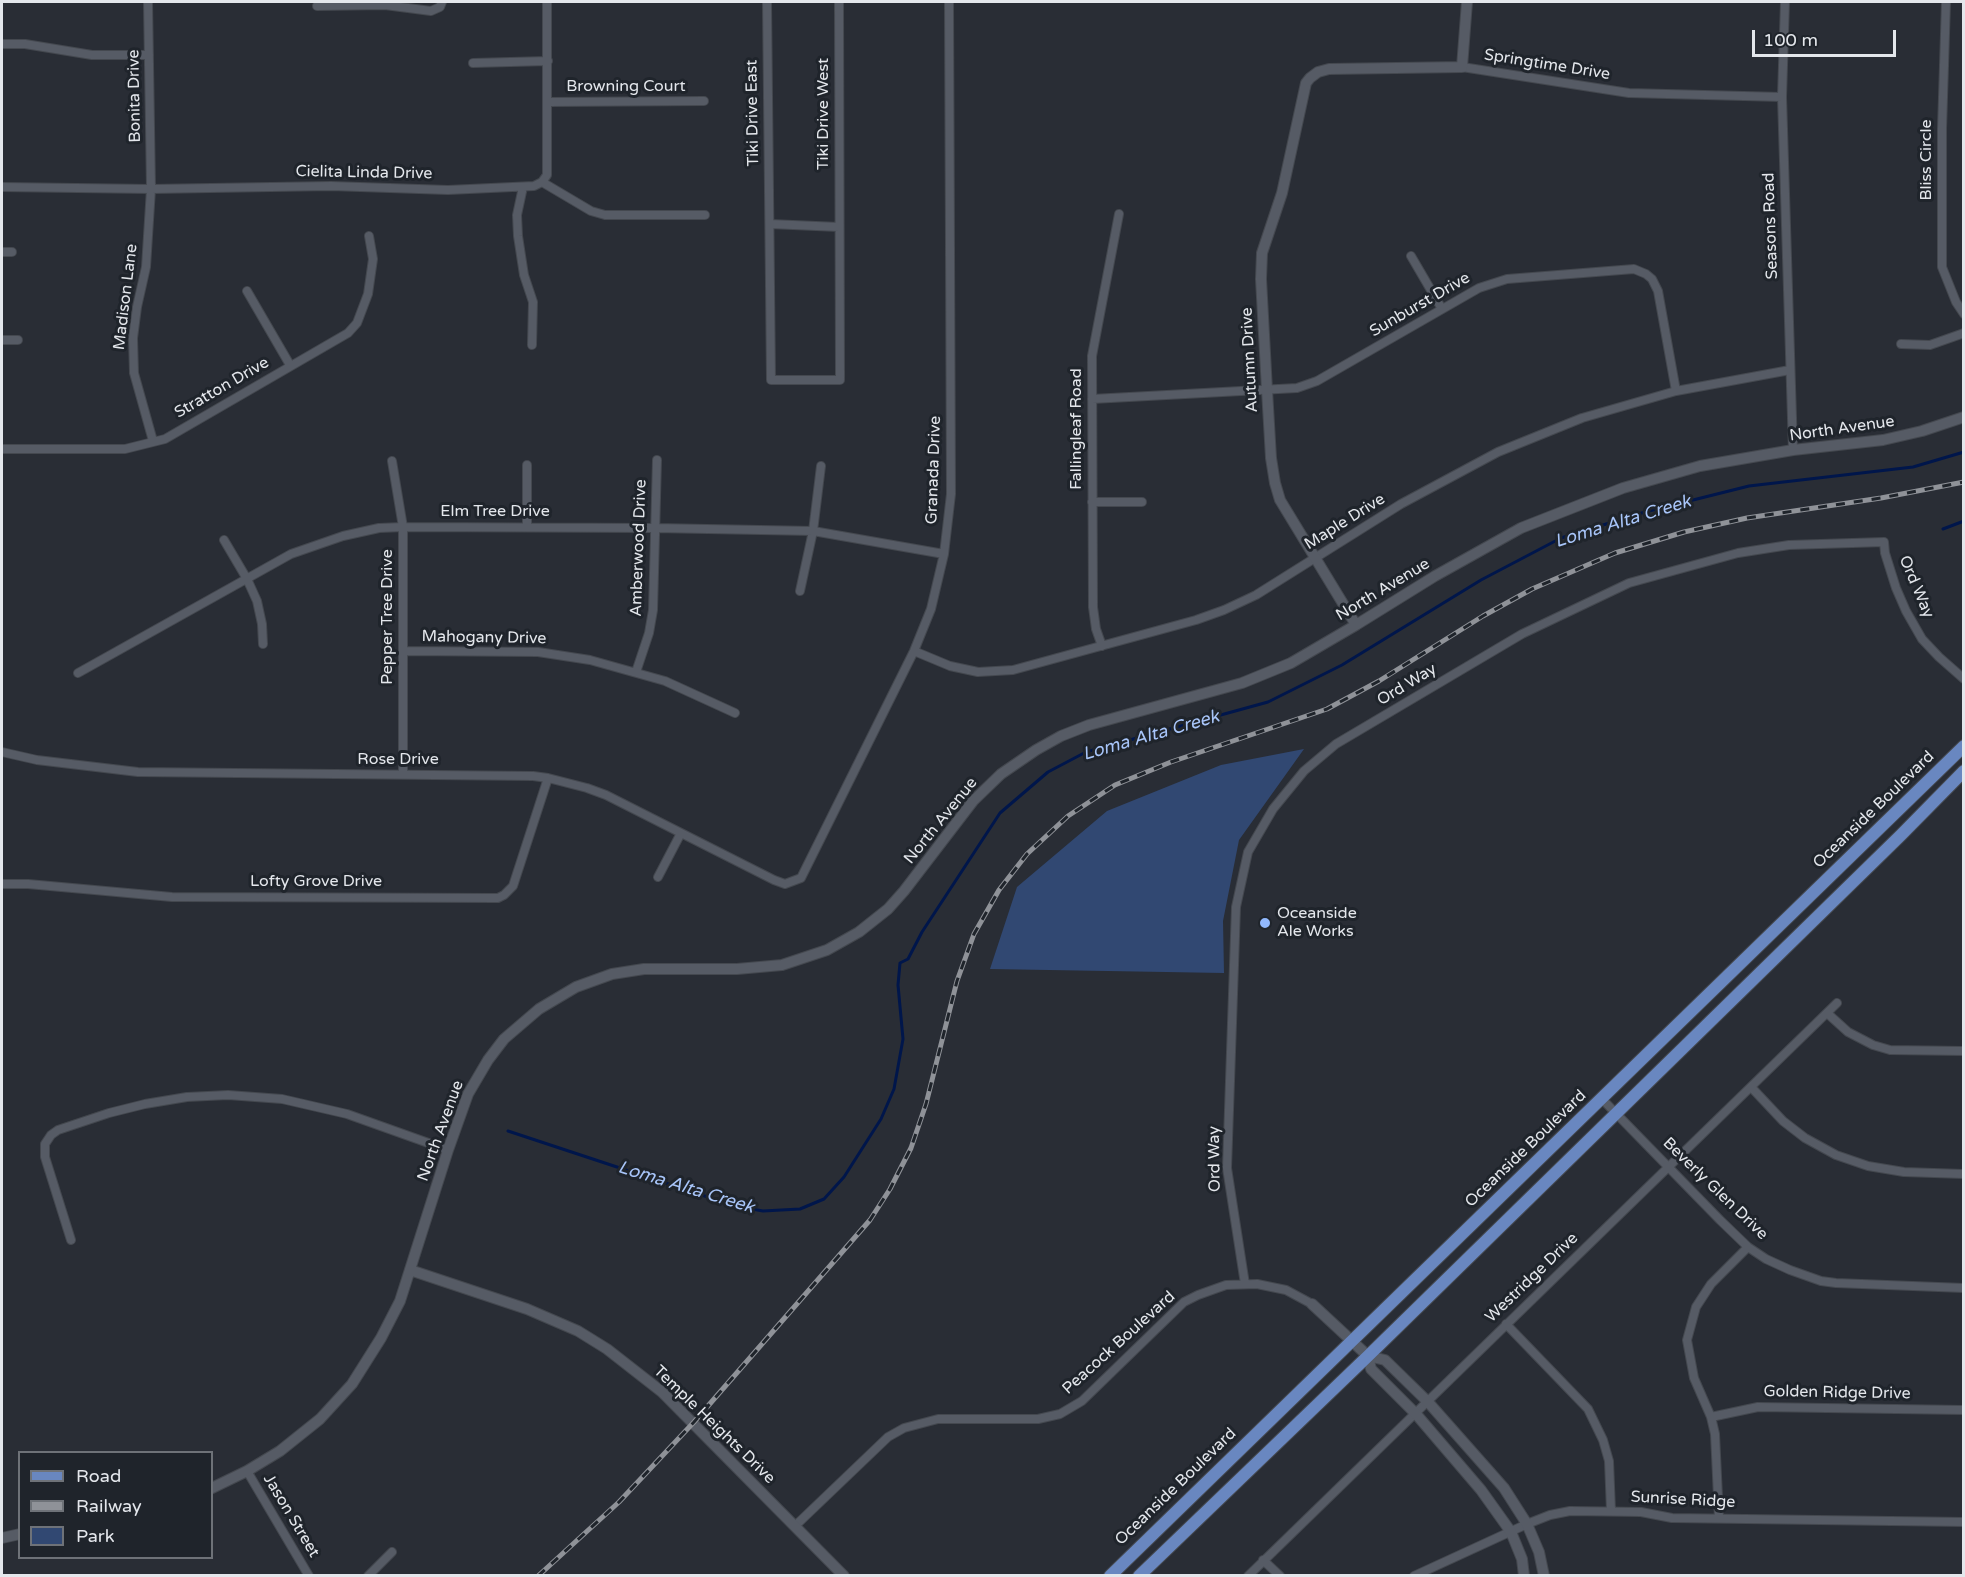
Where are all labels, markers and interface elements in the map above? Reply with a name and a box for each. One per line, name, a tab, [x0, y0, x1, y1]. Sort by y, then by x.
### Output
scale bar	[1755, 18, 1899, 56]
text: 100 m	[1763, 29, 1818, 51]
street label: Springtime Drive	[1483, 46, 1611, 84]
street label: Bonita Drive	[125, 49, 145, 143]
street label: Tiki Drive West	[814, 58, 834, 170]
street label: Tiki Drive East	[742, 59, 764, 167]
street label: Browning Court	[566, 77, 686, 97]
street label: Bliss Circle	[1917, 119, 1937, 201]
street label: Cielita Linda Drive	[295, 162, 433, 184]
street label: Seasons Road	[1760, 172, 1782, 280]
street label: Madison Lane	[110, 243, 142, 351]
street label: Sunburst Drive	[1367, 269, 1473, 341]
street label: Autumn Drive	[1238, 307, 1262, 413]
street label: Stratton Drive	[171, 353, 273, 423]
street label: Fallingleaf Road	[1067, 368, 1087, 490]
street label: North Avenue	[1788, 412, 1896, 446]
street label: Granada Drive	[923, 415, 945, 525]
street label: Amberwood Drive	[627, 479, 651, 617]
street label: Maple Drive	[1301, 490, 1389, 554]
water label: Loma Alta Creek	[1552, 491, 1694, 553]
street label: Elm Tree Drive	[440, 502, 550, 522]
street label: Pepper Tree Drive	[378, 549, 398, 685]
street label: Ord Way	[1894, 553, 1938, 621]
street label: North Avenue	[1333, 555, 1433, 625]
street label: Mahogany Drive	[421, 627, 547, 649]
street label: Ord Way	[1374, 660, 1440, 710]
water label: Loma Alta Creek	[1080, 706, 1222, 766]
street label: Oceanside Boulevard	[1810, 747, 1938, 873]
street label: Rose Drive	[357, 750, 439, 770]
street label: North Avenue	[900, 774, 982, 868]
street label: Lofty Grove Drive	[250, 872, 382, 892]
place label: Oceanside Ale Works	[1277, 904, 1357, 942]
marker: Oceanside Ale Works	[1258, 916, 1272, 930]
street label: North Avenue	[414, 1078, 468, 1184]
street label: Oceanside Boulevard	[1462, 1086, 1590, 1212]
street label: Ord Way	[1205, 1126, 1225, 1192]
street label: Beverly Glen Drive	[1658, 1134, 1772, 1244]
water label: Loma Alta Creek	[615, 1157, 757, 1219]
street label: Westridge Drive	[1482, 1229, 1582, 1327]
street label: Peacock Boulevard	[1059, 1287, 1179, 1399]
street label: Temple Heights Drive	[649, 1362, 779, 1488]
street label: Golden Ridge Drive	[1763, 1382, 1911, 1404]
street label: Oceanside Boulevard	[1112, 1424, 1240, 1550]
legend	[18, 1451, 213, 1559]
text: Road	[76, 1465, 121, 1487]
street label: Jason Street	[259, 1471, 323, 1561]
street label: Sunrise Ridge	[1630, 1488, 1736, 1512]
text: Railway	[76, 1495, 142, 1517]
text: Park	[76, 1525, 114, 1547]

